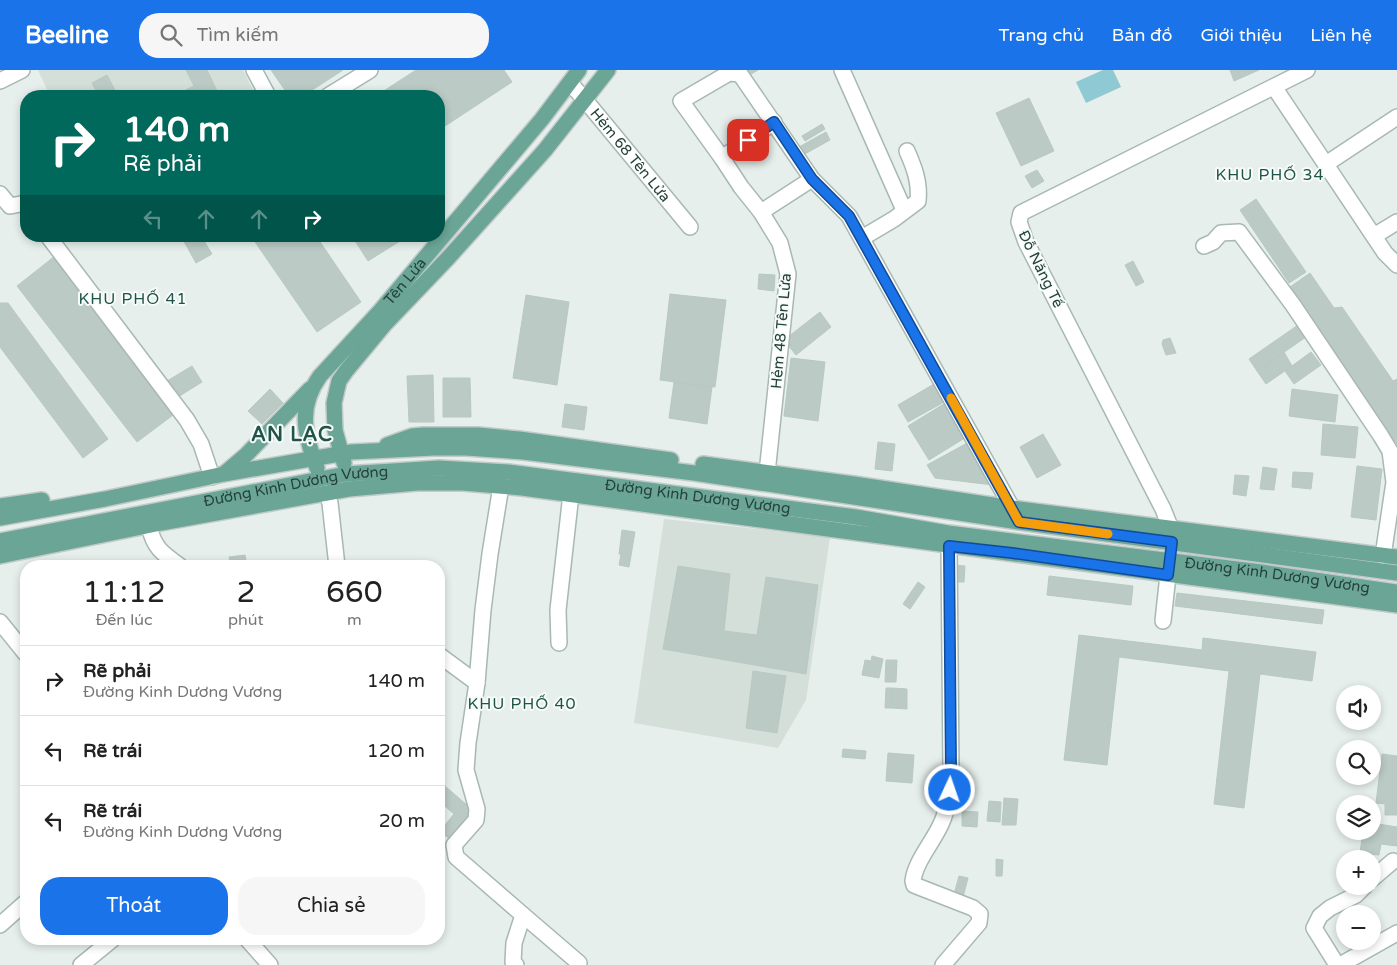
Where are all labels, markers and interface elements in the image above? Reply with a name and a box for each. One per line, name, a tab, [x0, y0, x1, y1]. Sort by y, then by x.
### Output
search box	[139, 13, 489, 58]
text: Beeline	[25, 21, 109, 50]
icon: search	[157, 21, 185, 49]
text: Tìm kiếm	[197, 24, 279, 46]
text: Trang chủ	[999, 24, 1084, 46]
text: Bản đồ	[1112, 24, 1172, 46]
text: Giới thiệu	[1200, 24, 1282, 46]
text: Liên hệ	[1310, 24, 1372, 46]
street label: Hẻm 68 Tên Lửa	[587, 104, 674, 205]
text: 140 m	[123, 109, 230, 151]
icon: right	[40, 110, 105, 175]
pin	[727, 119, 769, 161]
icon: arrive	[734, 126, 762, 154]
text: Rẽ phải	[123, 151, 202, 177]
district label: KHU PHỐ 34	[1215, 165, 1325, 185]
icon: left	[139, 205, 167, 233]
icon: ahead	[192, 205, 220, 233]
icon: ahead	[245, 205, 273, 233]
icon: right	[298, 205, 326, 233]
street label: Đỗ Năng Tế	[1015, 227, 1067, 311]
street label: Tên Lửa	[380, 254, 430, 309]
street label: Hẻm 48 Tên Lửa	[767, 272, 795, 390]
district label: KHU PHỐ 41	[78, 289, 188, 309]
district label: AN LẠC	[251, 423, 333, 447]
street label: Đường Kinh Dương Vương	[202, 462, 389, 510]
street label: Đường Kinh Dương Vương	[604, 476, 792, 517]
street label: Đường Kinh Dương Vương	[1183, 554, 1371, 597]
text: 11:12	[82, 574, 166, 611]
text: 2	[236, 574, 255, 611]
text: 660	[326, 574, 383, 611]
text: Đến lúc	[95, 610, 153, 630]
text: phút	[228, 610, 264, 630]
text: m	[347, 610, 362, 630]
text: Rẽ phải	[83, 660, 151, 682]
icon: right	[40, 667, 68, 695]
text: 140 m	[367, 670, 425, 692]
text: Đường Kinh Dương Vương	[83, 682, 282, 702]
map controls	[1336, 685, 1381, 950]
button: sound	[1336, 685, 1381, 730]
district label: KHU PHỐ 40	[467, 694, 577, 714]
icon: left	[40, 737, 68, 765]
text: Rẽ trái	[83, 740, 142, 762]
text: 120 m	[367, 740, 425, 762]
button: search	[1336, 740, 1381, 785]
position arrow	[923, 763, 975, 815]
button: layers	[1336, 795, 1381, 840]
text: Rẽ trái	[83, 800, 142, 822]
icon: left	[40, 807, 68, 835]
text: 20 m	[379, 810, 425, 832]
text: Đường Kinh Dương Vương	[83, 822, 282, 842]
button: +	[1336, 850, 1381, 895]
button: Thoát	[40, 877, 228, 935]
button: Chia sẻ	[238, 877, 425, 935]
button: −	[1336, 905, 1381, 950]

